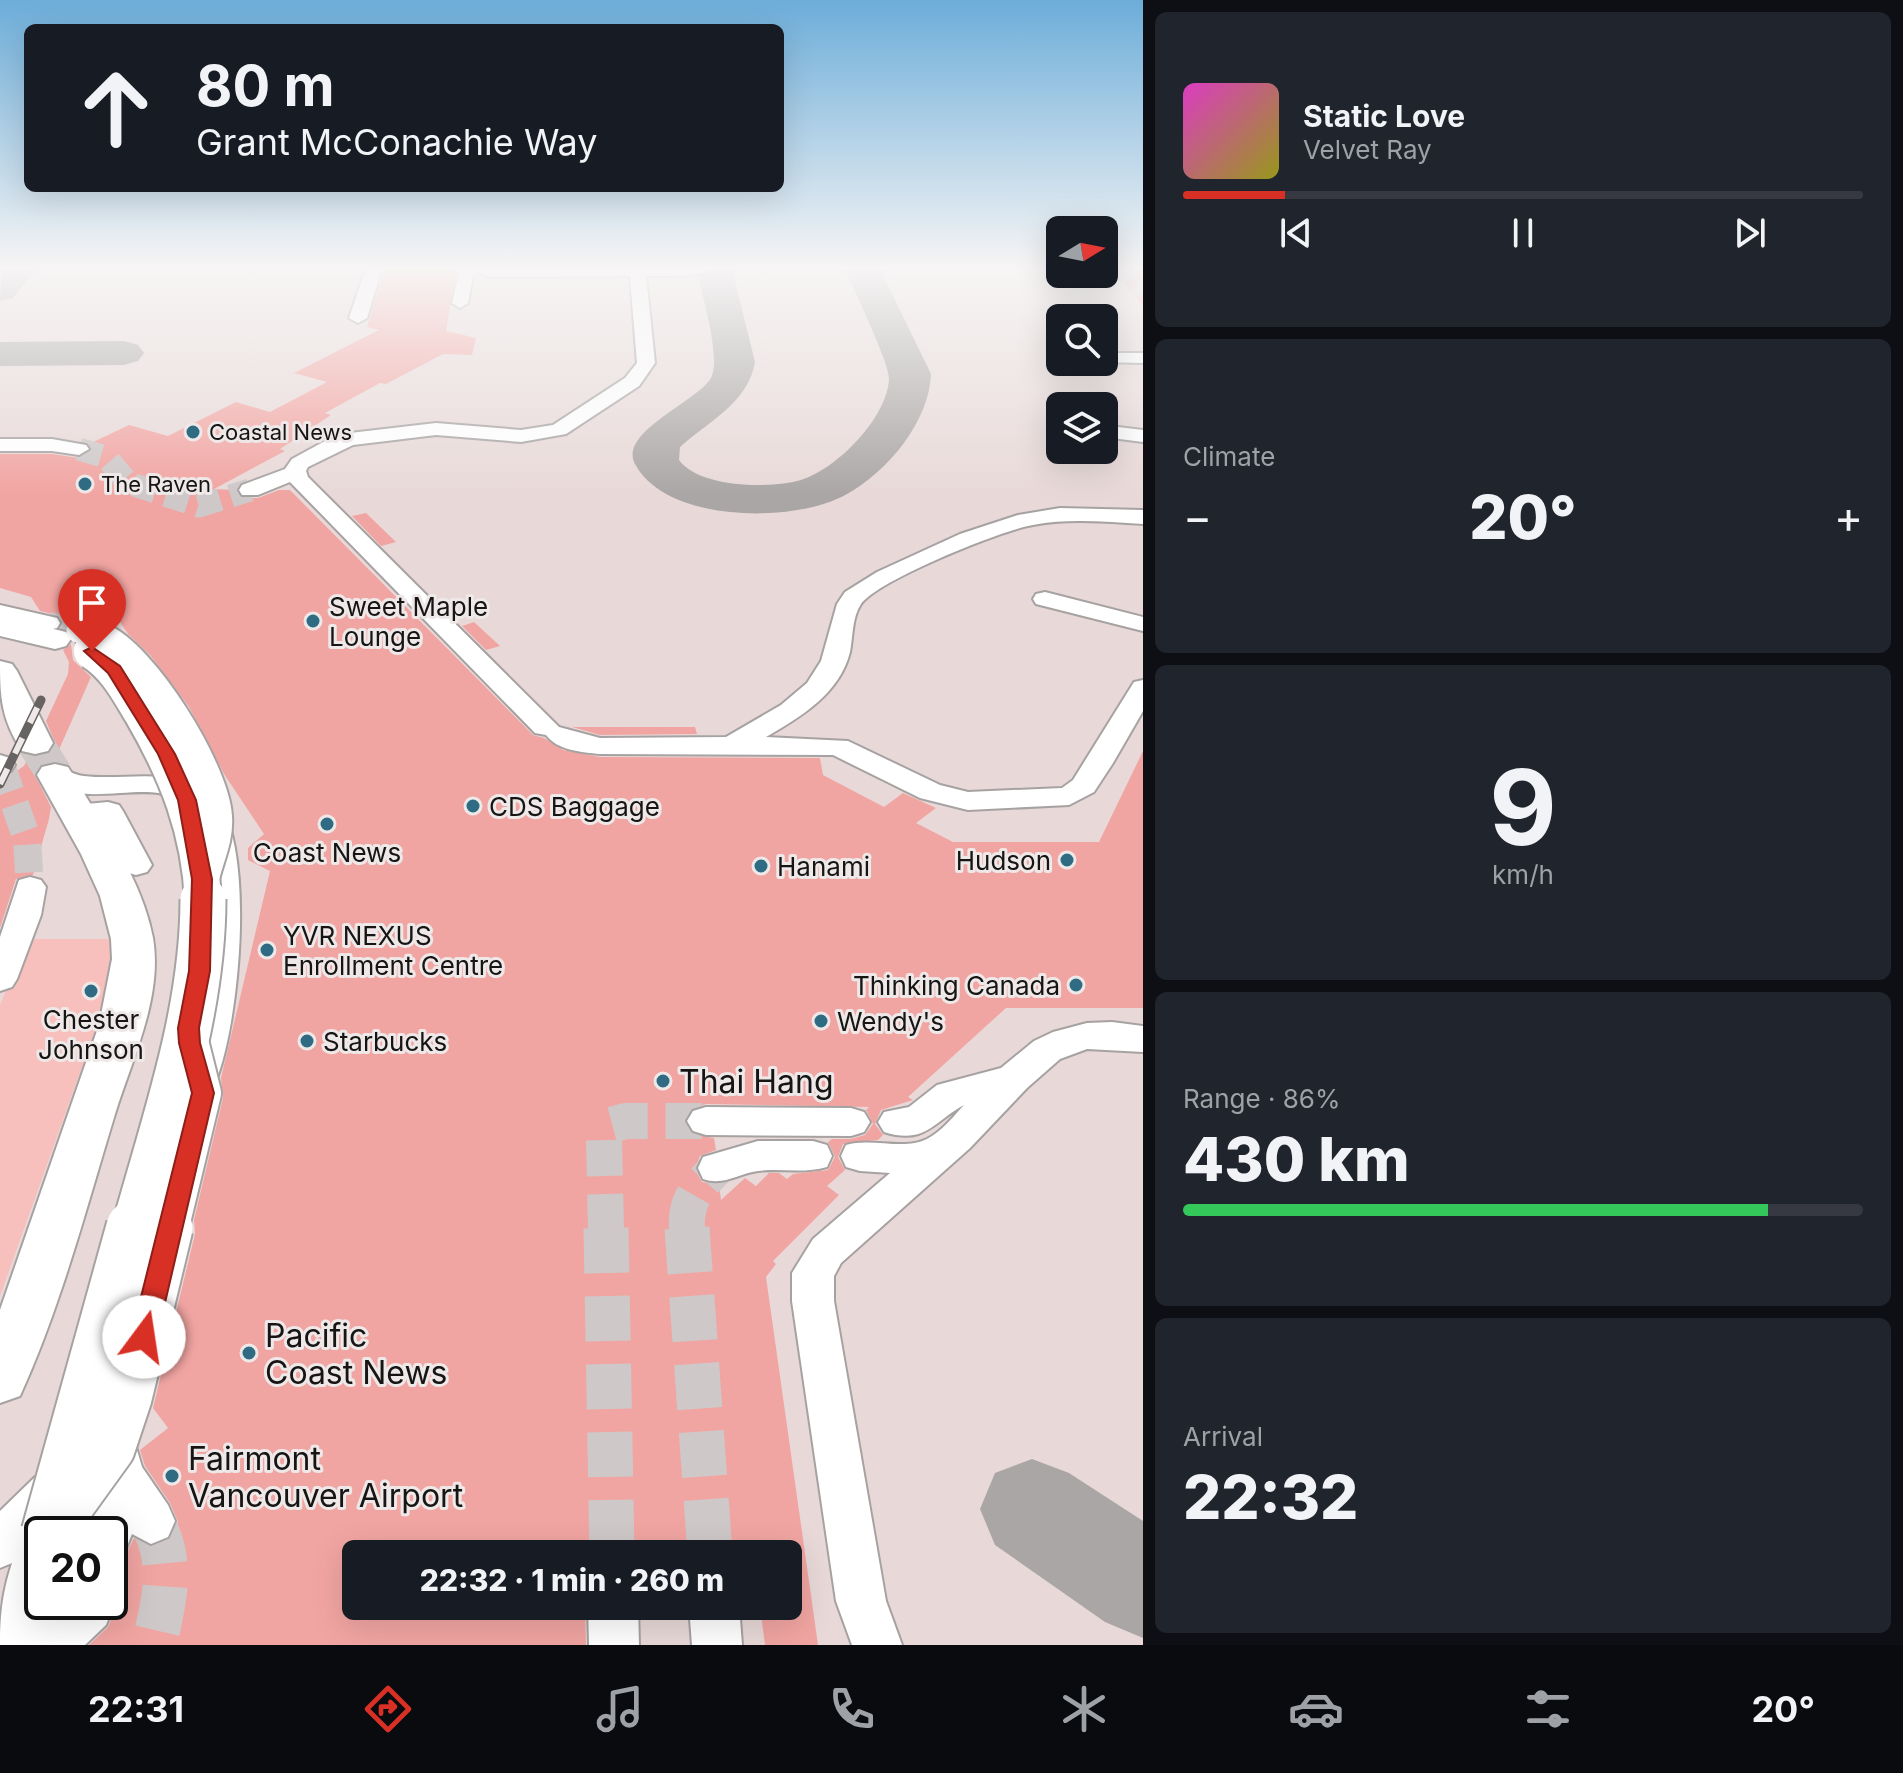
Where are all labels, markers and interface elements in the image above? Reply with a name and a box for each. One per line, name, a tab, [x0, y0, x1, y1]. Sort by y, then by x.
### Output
text: 80 m	[196, 52, 335, 120]
icon: ahead	[64, 56, 168, 160]
text: Static Love	[1303, 98, 1465, 134]
text: Grant McConachie Way	[196, 120, 598, 164]
text: Velvet Ray	[1303, 134, 1432, 165]
icon: previous	[1274, 211, 1318, 255]
icon: pause	[1501, 211, 1545, 255]
icon: next	[1728, 211, 1772, 255]
north arrow	[1046, 216, 1118, 288]
map controls	[1046, 216, 1118, 464]
button: search	[1046, 304, 1118, 376]
button: layers	[1046, 392, 1118, 464]
place label: Coastal News	[209, 419, 352, 445]
marker: Coastal News	[184, 423, 202, 441]
text: Climate	[1183, 441, 1275, 472]
place label: The Raven	[101, 471, 211, 497]
marker: The Raven	[76, 475, 94, 493]
text: 20°	[1469, 481, 1577, 553]
text: −	[1183, 490, 1212, 544]
text: +	[1834, 490, 1863, 544]
pin	[58, 569, 126, 651]
icon: arrive	[70, 581, 114, 625]
place label: Sweet Maple Lounge	[329, 591, 488, 652]
marker: Sweet Maple Lounge	[304, 612, 322, 630]
text: 9	[1489, 744, 1557, 870]
place label: CDS Baggage	[489, 791, 660, 822]
marker: CDS Baggage	[464, 797, 482, 815]
marker: Coast News	[318, 815, 336, 833]
place label: Coast News	[253, 837, 401, 868]
place label: Hudson	[956, 845, 1051, 876]
place label: Hanami	[777, 851, 870, 882]
marker: Hudson	[1058, 851, 1076, 869]
marker: Hanami	[752, 857, 770, 875]
text: km/h	[1492, 859, 1554, 890]
place label: YVR NEXUS Enrollment Centre	[283, 920, 503, 981]
marker: YVR NEXUS Enrollment Centre	[258, 941, 276, 959]
place label: Thinking Canada	[853, 970, 1060, 1001]
marker: Thinking Canada	[1067, 976, 1085, 994]
marker: Chester Johnson	[82, 982, 100, 1000]
place label: Chester Johnson	[38, 1004, 144, 1065]
place label: Wendy's	[837, 1006, 944, 1037]
marker: Wendy's	[812, 1012, 830, 1030]
place label: Starbucks	[323, 1026, 447, 1057]
marker: Starbucks	[298, 1032, 316, 1050]
place label: Thai Hang	[679, 1062, 834, 1101]
marker: Thai Hang	[654, 1072, 672, 1090]
text: Range · 86%	[1183, 1083, 1341, 1114]
text: 430 km	[1183, 1123, 1410, 1195]
position arrow	[102, 1295, 186, 1379]
place label: Pacific Coast News	[265, 1316, 447, 1392]
marker: Pacific Coast News	[240, 1344, 258, 1362]
text: Arrival	[1183, 1421, 1263, 1452]
place label: Fairmont Vancouver Airport	[188, 1439, 463, 1515]
text: 22:32	[1183, 1461, 1358, 1533]
marker: Fairmont Vancouver Airport	[163, 1467, 181, 1485]
speed limit sign: 20	[24, 1516, 128, 1620]
text: 22:32 · 1 min · 260 m	[420, 1562, 724, 1598]
icon: directions	[360, 1681, 416, 1737]
icon: music	[592, 1681, 648, 1737]
icon: phone	[824, 1681, 880, 1737]
icon: climate	[1056, 1681, 1112, 1737]
icon: car	[1288, 1681, 1344, 1737]
icon: filters	[1520, 1681, 1576, 1737]
text: 22:31	[88, 1687, 184, 1731]
text: 20°	[1751, 1687, 1815, 1731]

